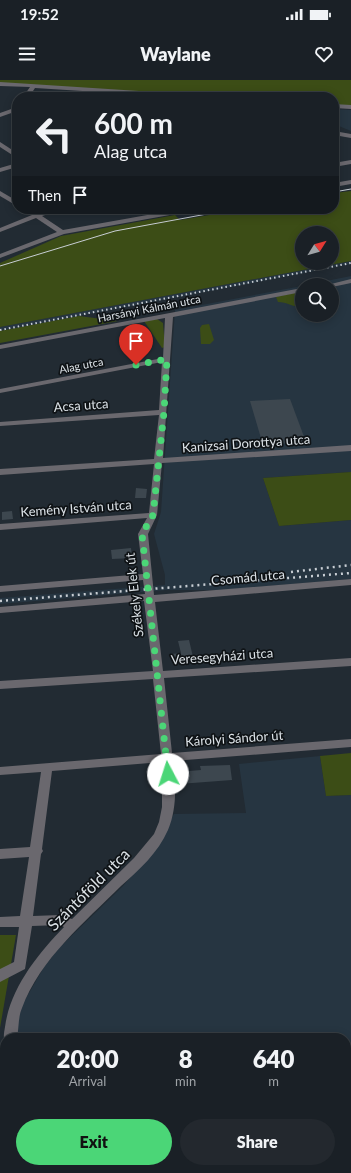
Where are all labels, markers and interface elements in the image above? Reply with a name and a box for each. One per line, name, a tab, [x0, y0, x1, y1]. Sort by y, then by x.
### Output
text: 19:52	[20, 5, 59, 23]
icon: menu	[16, 43, 38, 65]
text: Waylane	[140, 43, 211, 65]
icon: heart	[313, 43, 335, 65]
text: 600 m	[94, 106, 173, 140]
icon: left	[28, 108, 80, 160]
text: Alag utca	[94, 140, 167, 162]
icon: arrive	[69, 184, 91, 206]
text: Then	[28, 186, 61, 204]
north arrow	[295, 226, 339, 270]
map controls	[295, 226, 339, 322]
button: search	[295, 278, 339, 322]
street label: Harsányi Kálmán utca	[96, 292, 202, 324]
pin	[119, 324, 153, 365]
icon: arrive	[125, 330, 147, 352]
street label: Alag utca	[58, 354, 104, 376]
street label: Acsa utca	[53, 395, 109, 415]
street label: Kanizsai Dorottya utca	[181, 431, 311, 455]
street label: Kemény István utca	[20, 496, 132, 520]
street label: Székely Elek út	[122, 552, 146, 638]
street label: Csomád utca	[210, 566, 286, 588]
street label: Veresegyházi utca	[170, 644, 274, 668]
street label: Károlyi Sándor út	[184, 727, 284, 749]
position arrow	[147, 753, 189, 795]
street label: Szántóföld utca	[43, 844, 133, 934]
text: 20:00	[57, 1044, 119, 1073]
text: 8	[179, 1044, 193, 1073]
text: 640	[253, 1044, 294, 1073]
text: Arrival	[69, 1073, 106, 1089]
text: min	[175, 1073, 196, 1089]
text: m	[268, 1073, 279, 1089]
button: Exit	[16, 1119, 172, 1165]
button: Share	[180, 1119, 335, 1165]

